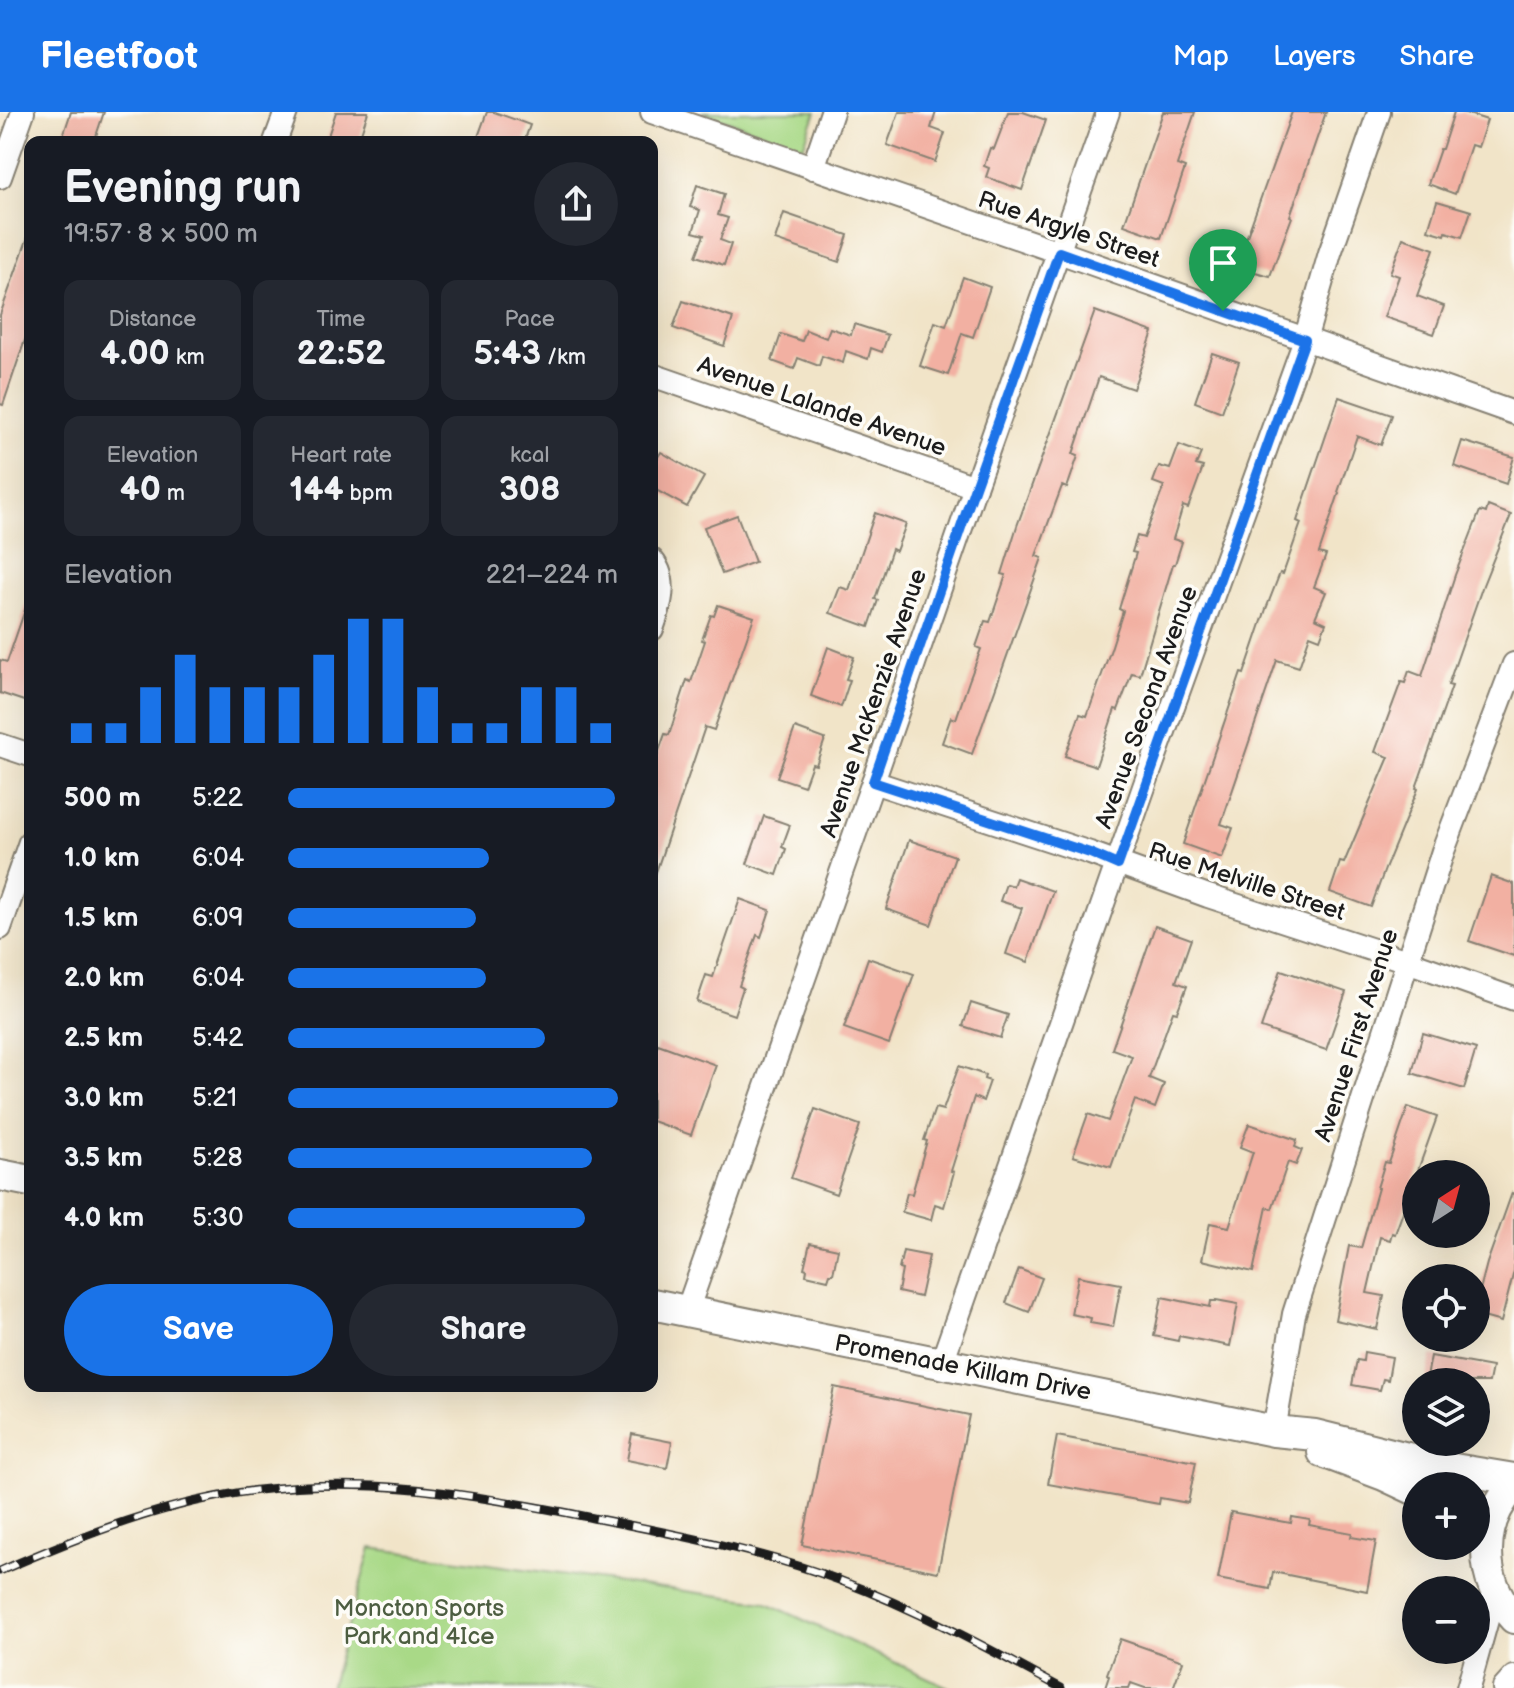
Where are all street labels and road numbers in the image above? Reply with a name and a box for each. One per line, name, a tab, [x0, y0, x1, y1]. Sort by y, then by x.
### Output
street label: Rue Argyle Street	[974, 185, 1164, 274]
street label: Avenue Lalande Avenue	[694, 350, 950, 463]
street label: Avenue McKenzie Avenue	[814, 565, 933, 841]
street label: Avenue Second Avenue	[1089, 582, 1204, 832]
street label: Rue Melville Street	[1145, 836, 1350, 927]
street label: Avenue First Avenue	[1308, 925, 1405, 1145]
street label: Promenade Killam Drive	[832, 1328, 1094, 1407]

